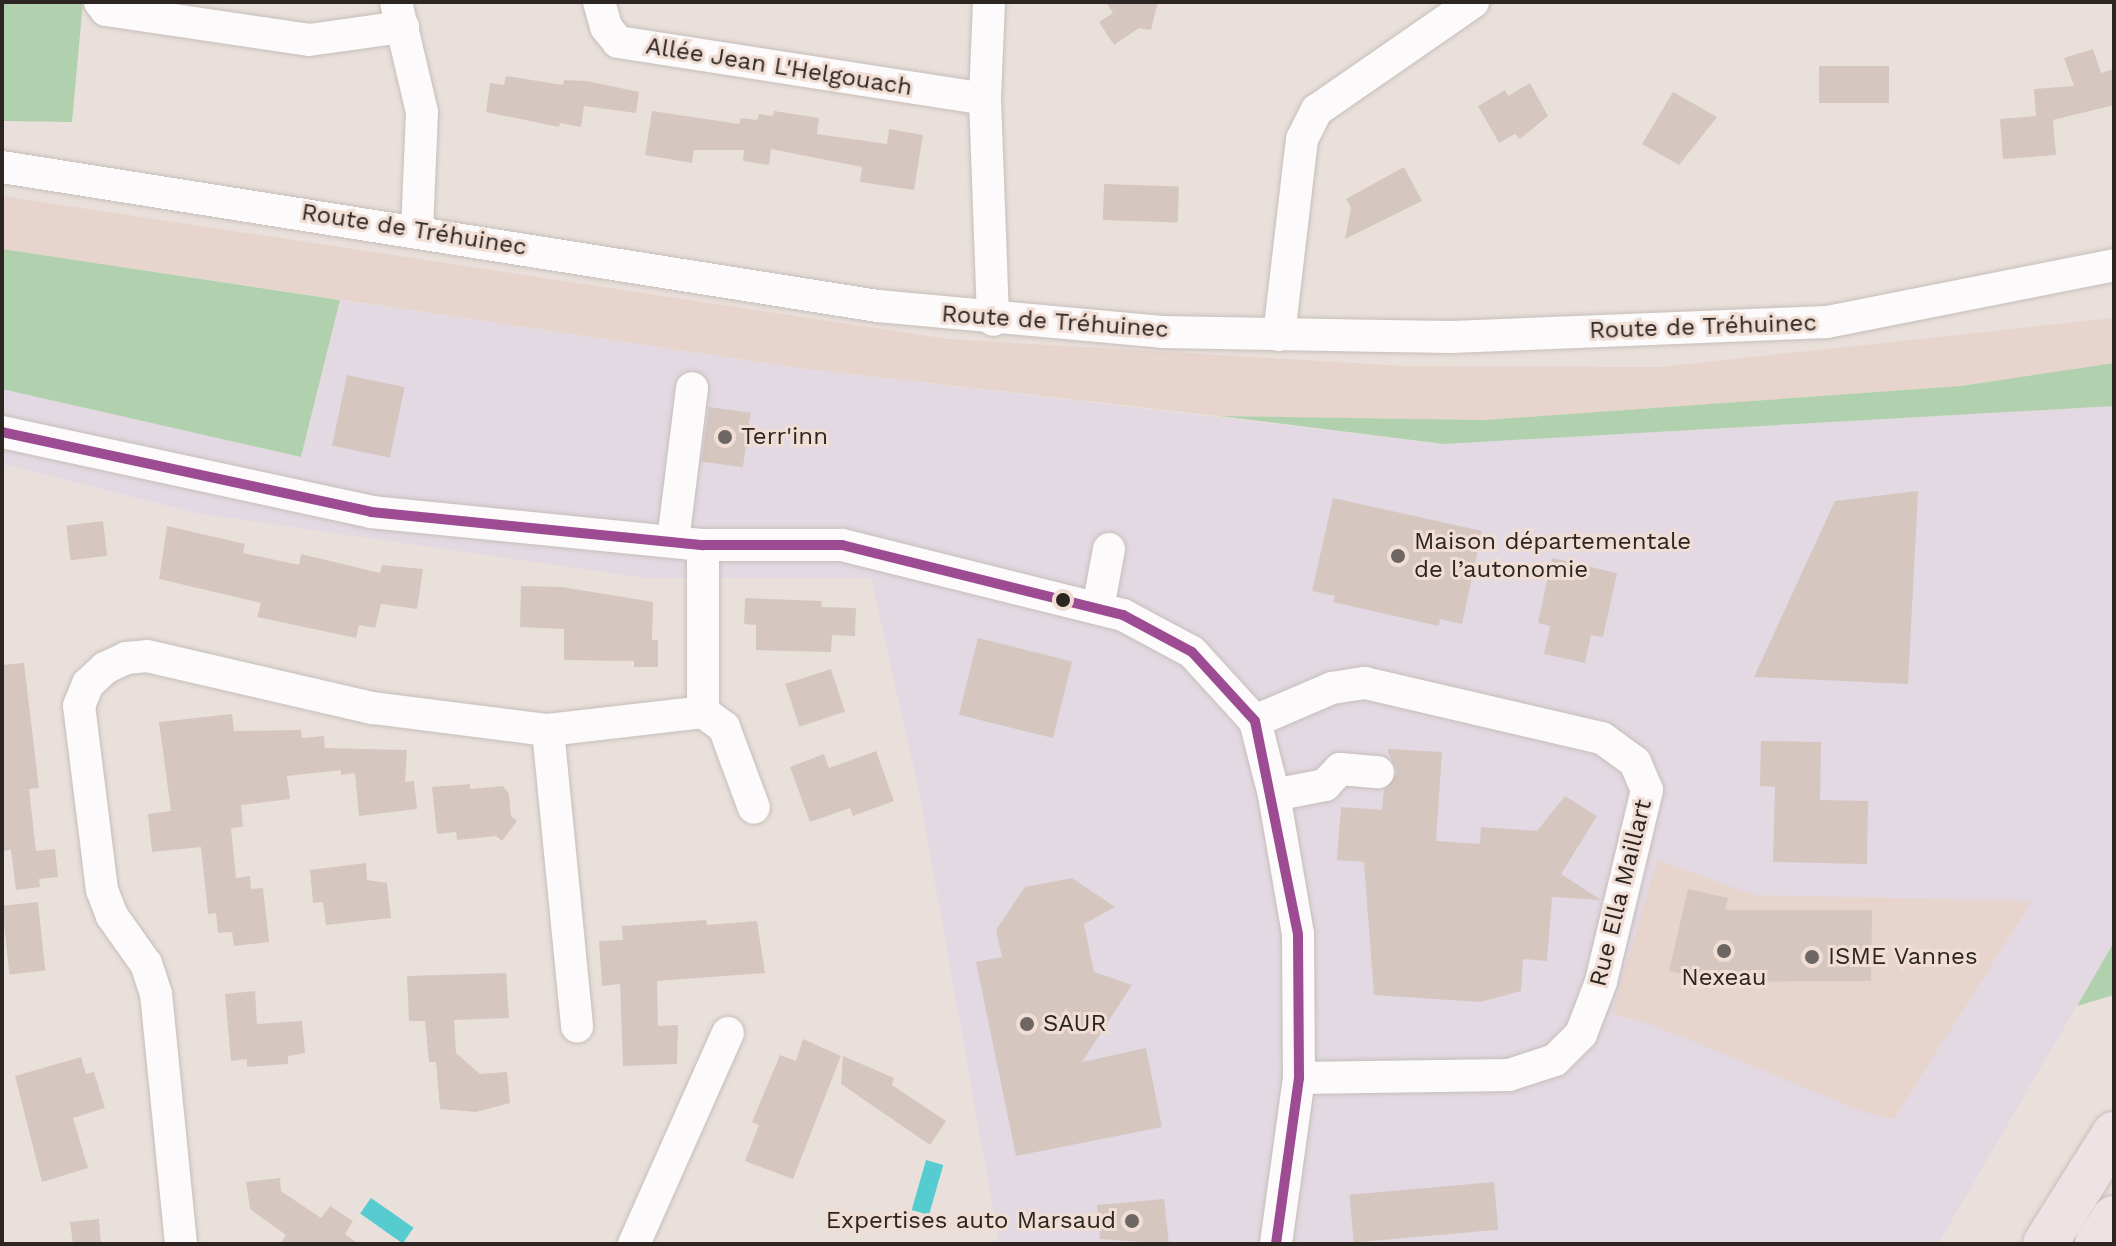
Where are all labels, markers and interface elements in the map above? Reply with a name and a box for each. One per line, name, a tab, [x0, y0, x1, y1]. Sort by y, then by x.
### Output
street label: Allée Jean L'Helgouach	[643, 32, 915, 102]
street label: Route de Tréhuinec	[299, 198, 529, 262]
street label: Route de Tréhuinec	[940, 300, 1170, 344]
street label: Route de Tréhuinec	[1588, 309, 1818, 345]
place label: Terr'inn	[741, 423, 828, 451]
marker: Terr'inn	[716, 428, 734, 446]
place label: Maison départementale de l’autonomie	[1414, 528, 1691, 584]
marker: Maison départementale de l’autonomie	[1389, 547, 1407, 565]
unlabelled marker	[1055, 592, 1071, 608]
street label: Rue Ella Maillart	[1584, 796, 1658, 990]
marker: Nexeau	[1715, 942, 1733, 960]
place label: ISME Vannes	[1828, 943, 1978, 971]
marker: ISME Vannes	[1803, 948, 1821, 966]
place label: Nexeau	[1681, 964, 1767, 992]
place label: SAUR	[1043, 1010, 1106, 1038]
marker: SAUR	[1018, 1015, 1036, 1033]
place label: Expertises auto Marsaud	[826, 1207, 1116, 1235]
marker: Expertises auto Marsaud	[1123, 1212, 1141, 1230]

